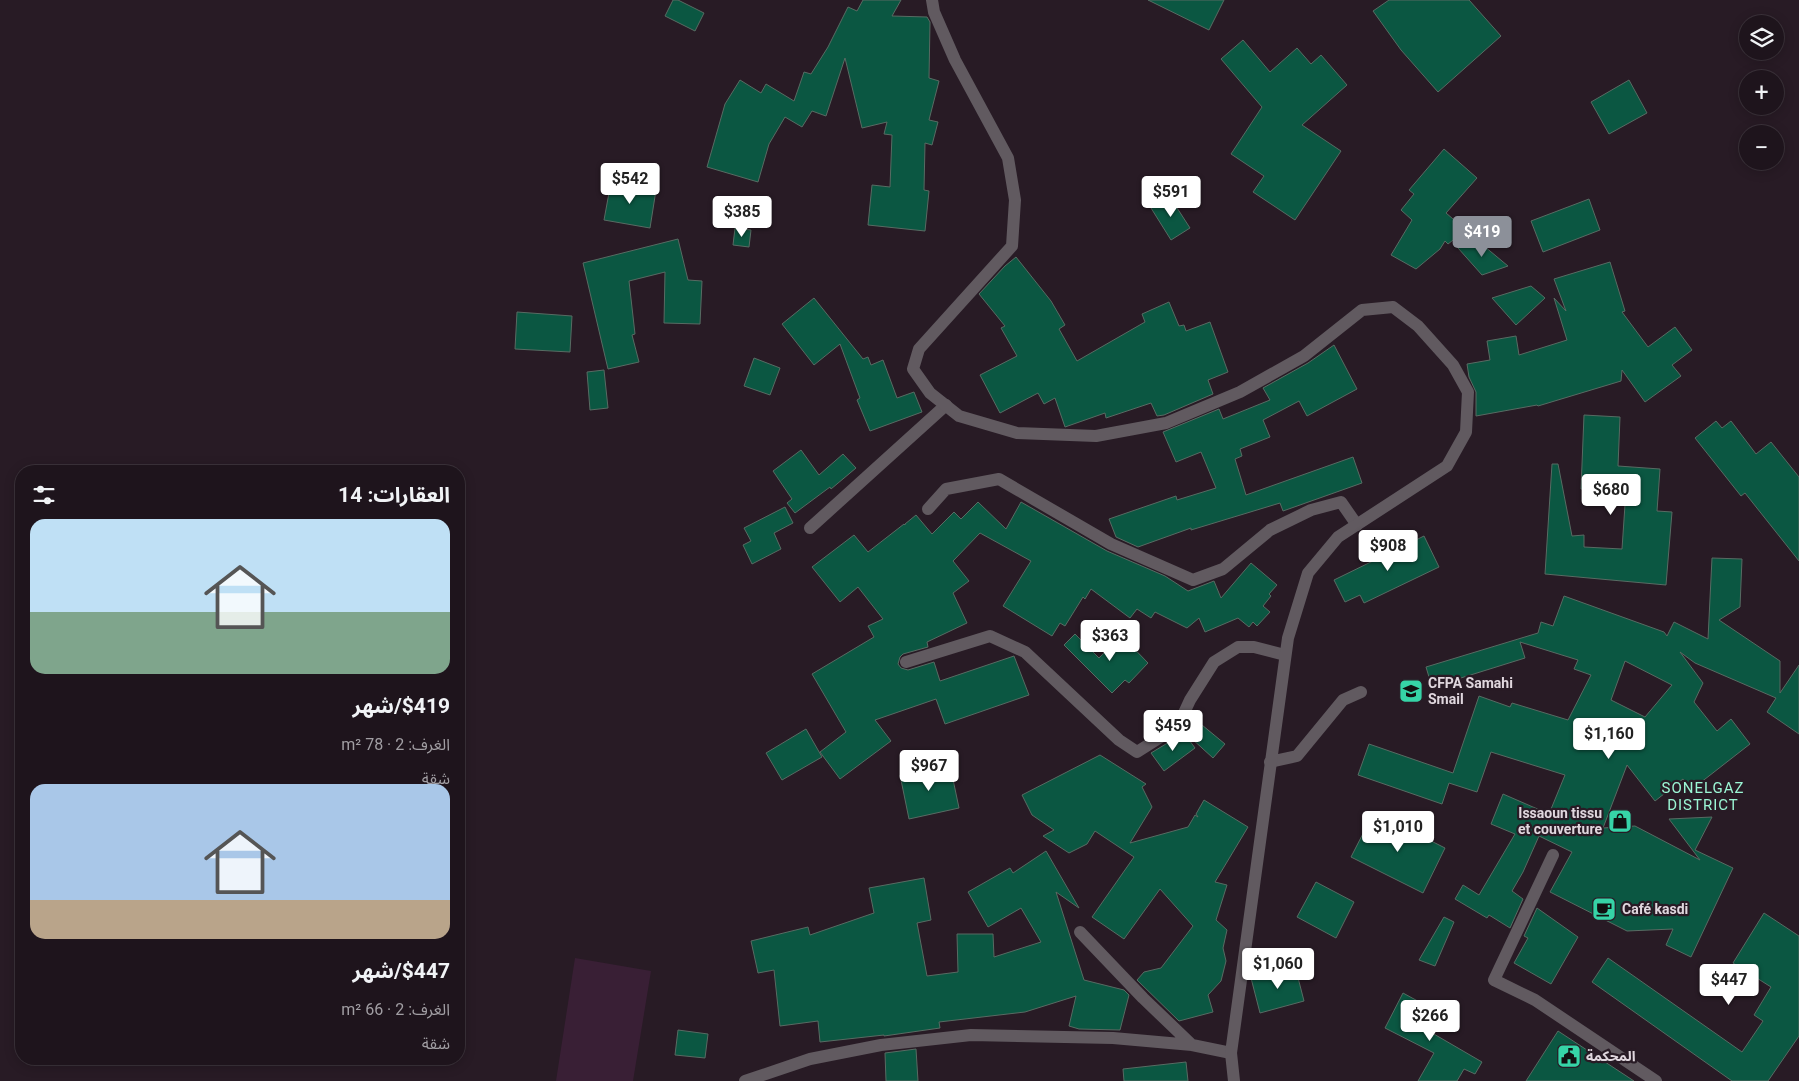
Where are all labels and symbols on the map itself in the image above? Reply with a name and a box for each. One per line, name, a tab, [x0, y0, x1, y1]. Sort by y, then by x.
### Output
pin: $542	[600, 162, 660, 205]
pin: $591	[1141, 176, 1201, 218]
pin: $385	[712, 196, 772, 238]
pin: $419	[1452, 216, 1512, 258]
pin: $680	[1581, 474, 1641, 516]
pin: $908	[1358, 530, 1418, 572]
pin: $363	[1080, 620, 1140, 662]
place label: CFPA Samahi Smail	[1428, 675, 1513, 707]
school or university icon: CFPA Samahi Smail	[1398, 678, 1424, 704]
pin: $459	[1143, 710, 1203, 752]
pin: $1,160	[1568, 718, 1650, 760]
pin: $967	[899, 750, 959, 792]
district label: SONELGAZ DISTRICT	[1661, 779, 1745, 814]
place label: Issaoun tissu et couverture	[1518, 805, 1602, 837]
shop icon: Issaoun tissu et couverture	[1607, 808, 1633, 834]
pin: $1,010	[1357, 810, 1439, 853]
cafe icon: Café kasdi	[1591, 896, 1617, 922]
place label: Café kasdi	[1622, 901, 1688, 917]
pin: $1,060	[1237, 948, 1319, 990]
pin: $447	[1699, 964, 1759, 1006]
pin: $266	[1400, 1000, 1460, 1042]
public building icon: المحكمة	[1556, 1043, 1582, 1069]
place label: المحكمة	[1586, 1048, 1636, 1064]

